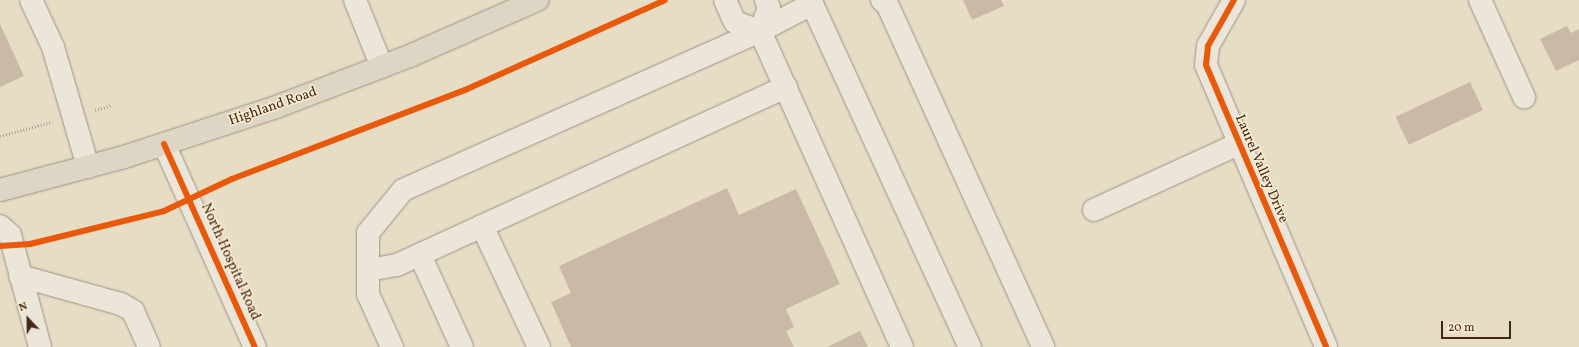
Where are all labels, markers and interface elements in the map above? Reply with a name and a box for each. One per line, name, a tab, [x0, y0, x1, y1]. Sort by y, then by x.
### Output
street label: Highland Road	[227, 84, 319, 130]
street label: Laurel Valley Drive	[1230, 112, 1292, 226]
street label: North Hospital Road	[197, 201, 263, 323]
north arrow	[8, 299, 48, 339]
text: N	[17, 299, 30, 316]
scale bar	[1443, 313, 1513, 339]
text: 20 m	[1448, 320, 1475, 336]

